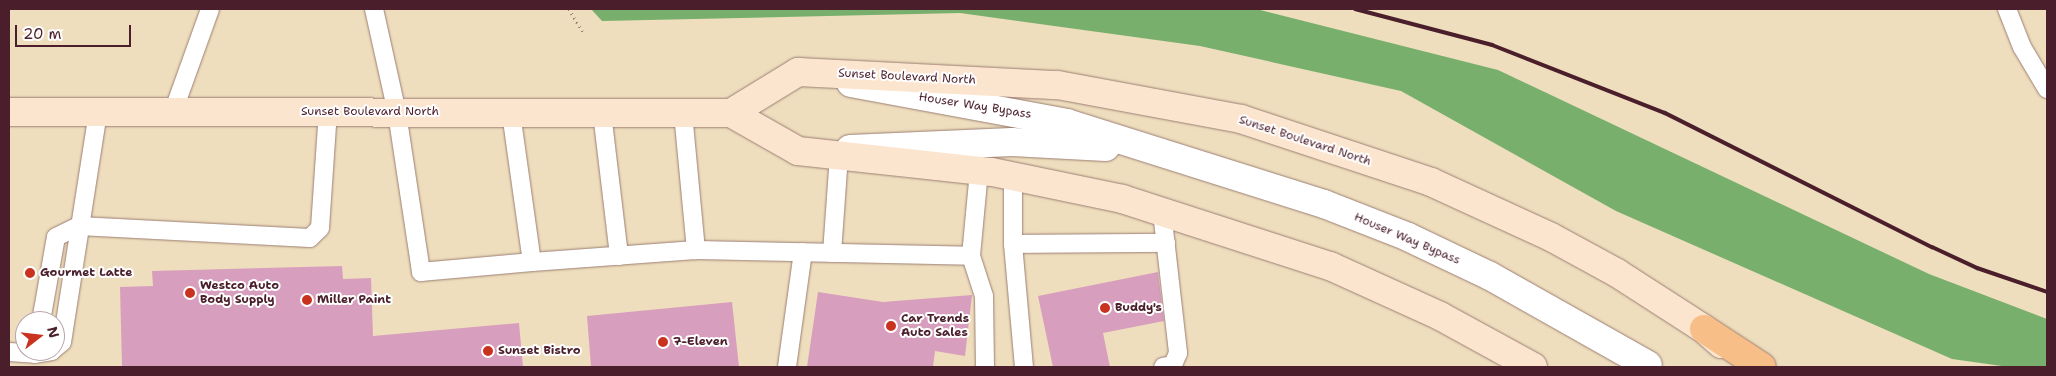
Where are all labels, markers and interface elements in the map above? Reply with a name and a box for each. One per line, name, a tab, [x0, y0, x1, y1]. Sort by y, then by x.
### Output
scale bar	[18, 15, 134, 47]
text: 20 m	[23, 24, 62, 44]
street label: Sunset Boulevard North	[838, 66, 976, 88]
street label: Houser Way Bypass	[918, 90, 1032, 122]
street label: Sunset Boulevard North	[301, 105, 439, 119]
street label: Sunset Boulevard North	[1237, 113, 1373, 169]
street label: Houser Way Bypass	[1352, 210, 1462, 268]
place label: Gourmet Latte	[40, 266, 132, 280]
marker: Gourmet Latte	[24, 267, 36, 279]
place label: Westco Auto Body Supply	[200, 279, 279, 307]
marker: Westco Auto Body Supply	[184, 287, 196, 299]
place label: Miller Paint	[317, 293, 391, 307]
marker: Miller Paint	[301, 294, 313, 306]
place label: Buddy's	[1115, 301, 1162, 315]
marker: Buddy's	[1099, 302, 1111, 314]
north arrow	[15, 311, 65, 361]
place label: Car Trends Auto Sales	[901, 312, 969, 340]
marker: Car Trends Auto Sales	[885, 320, 897, 332]
text: N	[43, 324, 64, 340]
place label: 7-Eleven	[673, 335, 728, 349]
marker: 7-Eleven	[657, 336, 669, 348]
place label: Sunset Bistro	[498, 344, 580, 358]
marker: Sunset Bistro	[482, 345, 494, 357]

